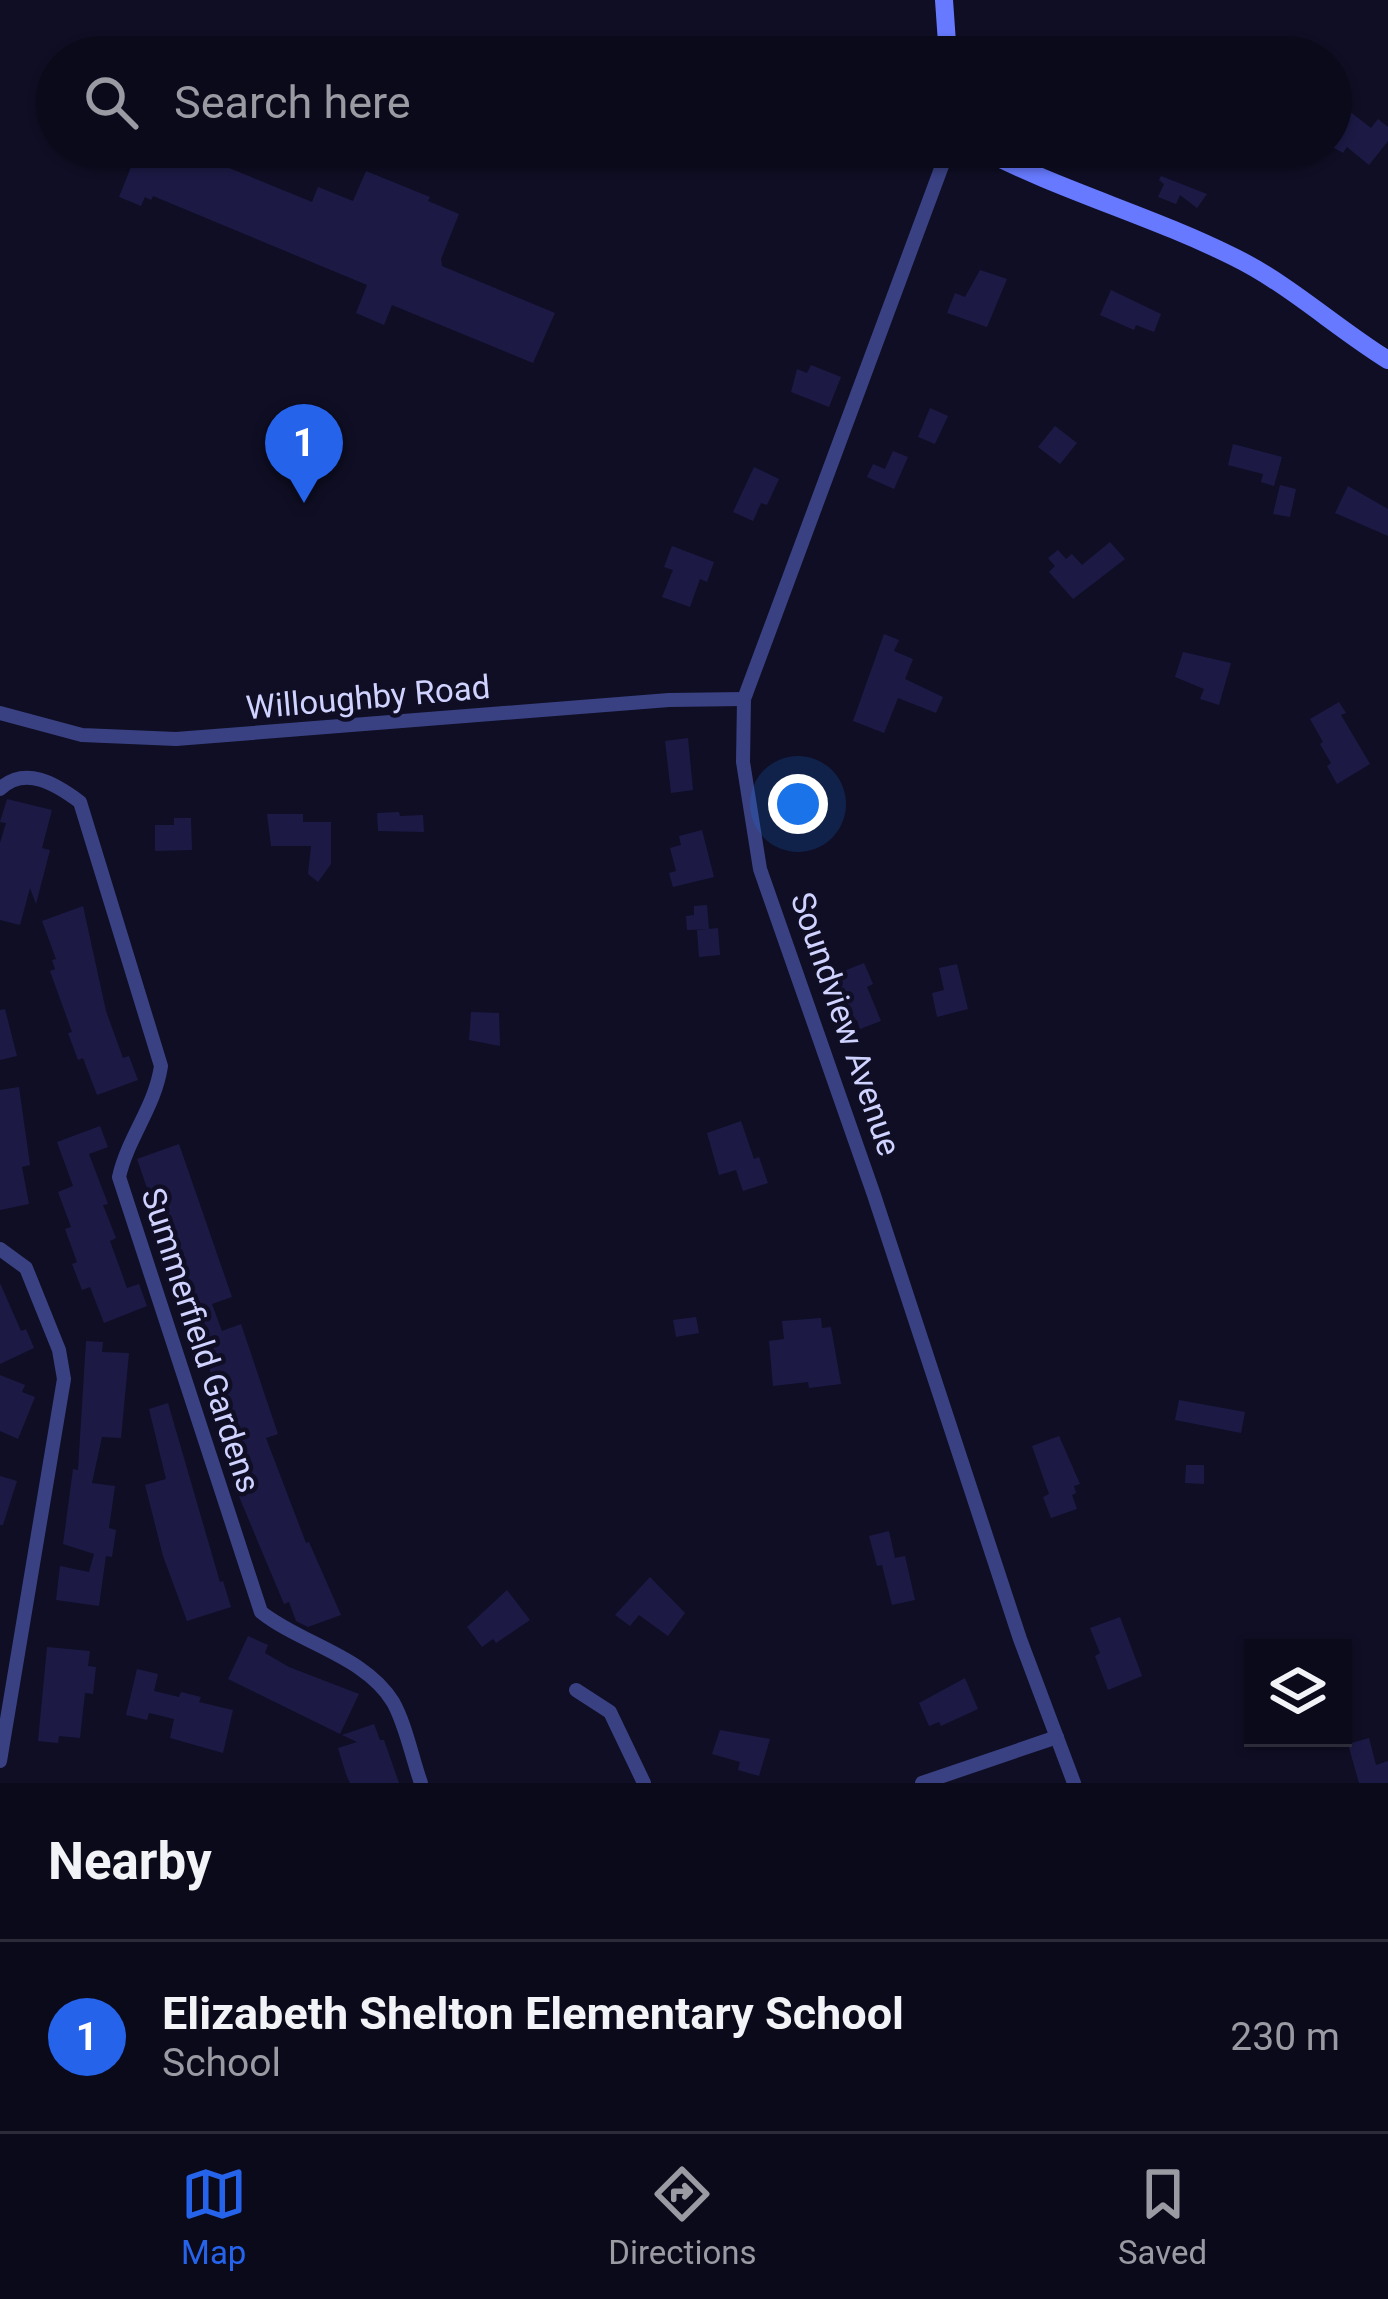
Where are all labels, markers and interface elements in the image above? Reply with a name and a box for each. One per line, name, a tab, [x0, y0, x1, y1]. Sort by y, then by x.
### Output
search box	[36, 36, 1352, 168]
icon: search	[78, 69, 144, 135]
text: Search here	[174, 76, 411, 129]
pin: 1	[265, 404, 343, 503]
street label: Willoughby Road	[244, 667, 492, 727]
your location	[768, 774, 828, 834]
street label: Soundview Avenue	[783, 887, 909, 1161]
street label: Summerfield Gardens	[133, 1183, 269, 1497]
map controls	[1244, 1639, 1352, 1747]
button: layers	[1244, 1639, 1352, 1747]
text: Nearby	[48, 1832, 212, 1891]
text: Elizabeth Shelton Elementary School	[162, 1987, 904, 2040]
text: 1	[76, 2014, 98, 2060]
text: 230 m	[1230, 2014, 1340, 2060]
text: School	[162, 2040, 281, 2086]
tab: Map	[181, 2161, 247, 2272]
tab: Directions	[608, 2161, 757, 2272]
tab: Saved	[1118, 2161, 1207, 2272]

